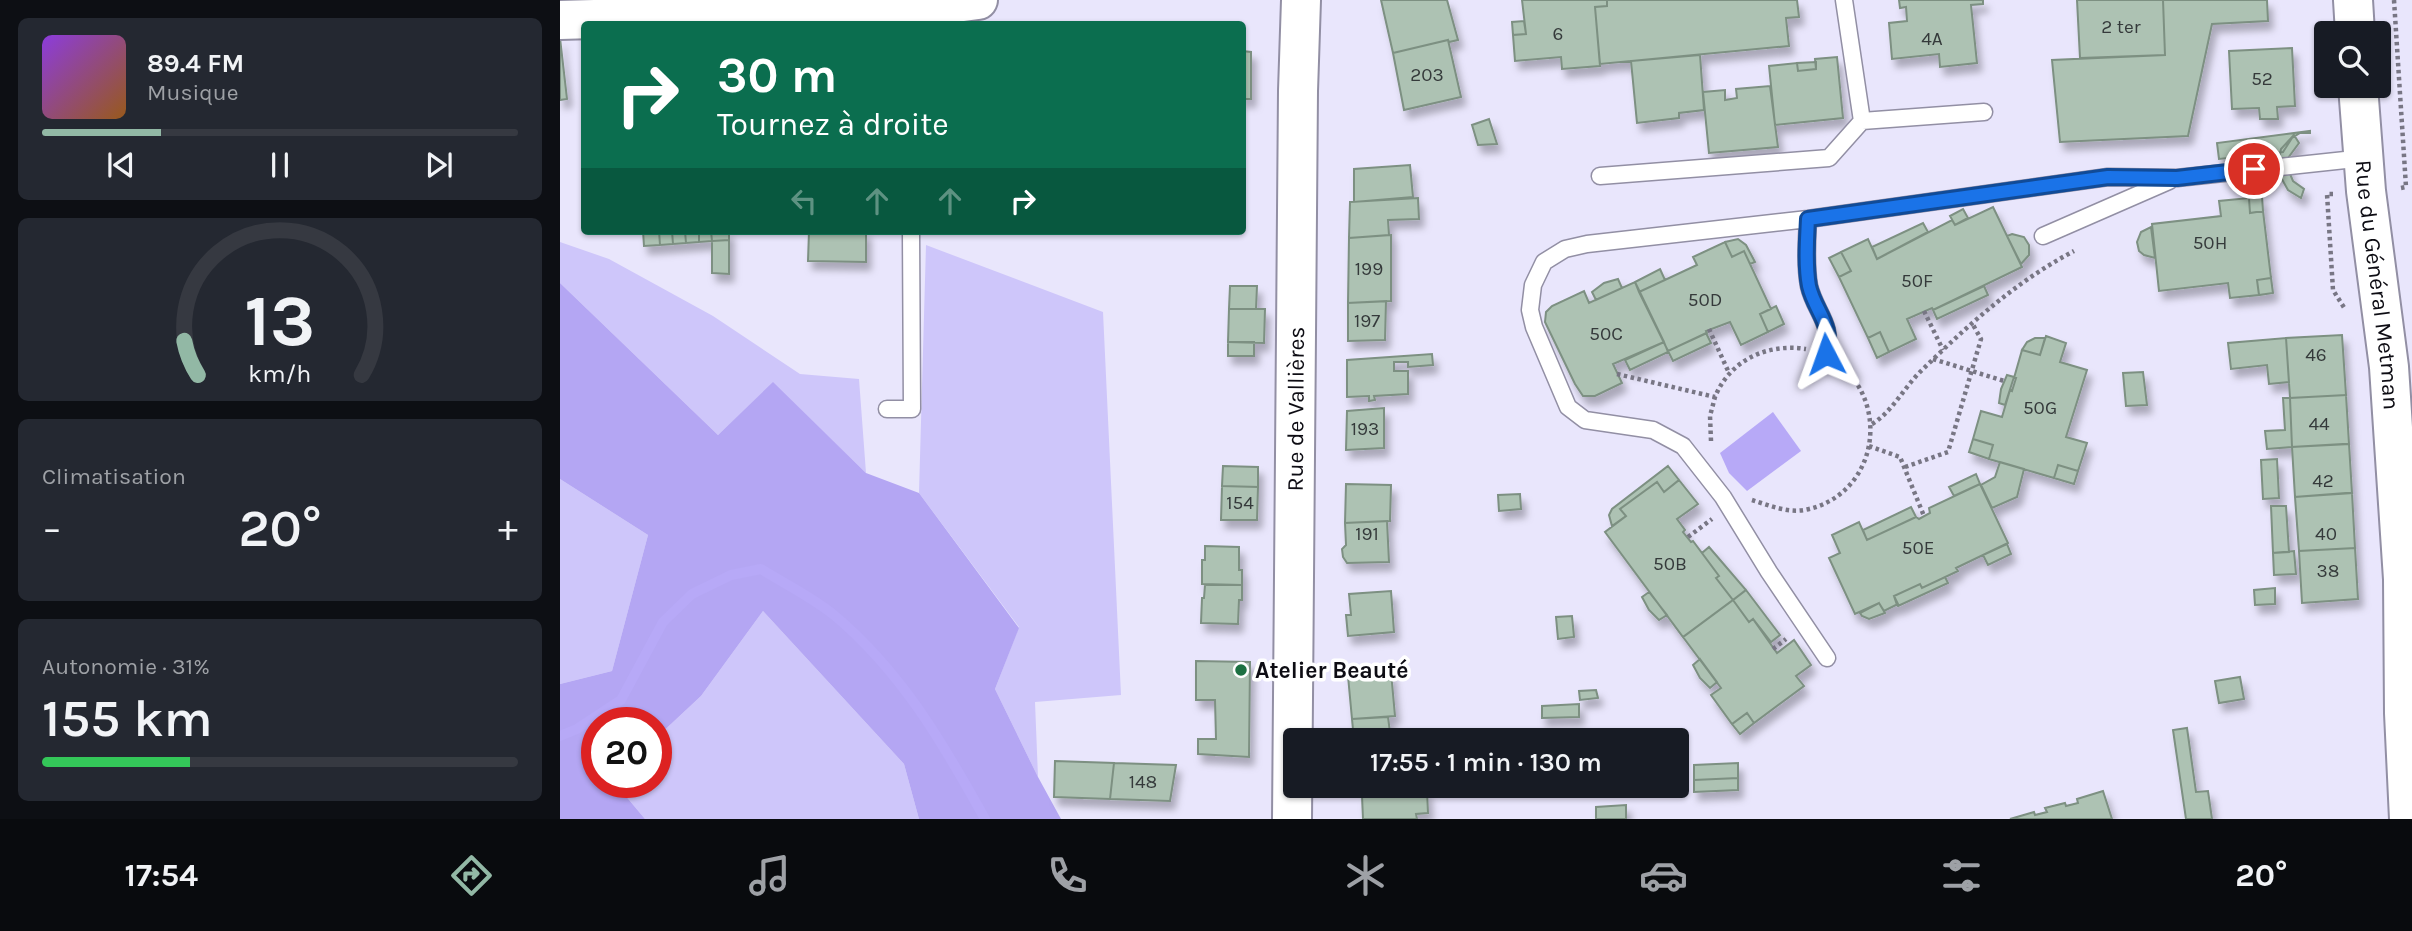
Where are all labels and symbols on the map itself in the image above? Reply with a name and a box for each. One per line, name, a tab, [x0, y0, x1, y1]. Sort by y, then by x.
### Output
house number: 2 ter	[2101, 16, 2141, 38]
house number: 6	[1553, 23, 1563, 45]
house number: 4A	[1921, 28, 1943, 50]
house number: 203	[1410, 64, 1444, 86]
house number: 52	[2251, 68, 2273, 90]
pin	[2224, 139, 2284, 199]
street label: Rue du Général Metman	[2350, 159, 2405, 411]
house number: 50H	[2193, 232, 2227, 254]
house number: 199	[1355, 258, 1383, 280]
house number: 50F	[1901, 270, 1933, 292]
house number: 50D	[1688, 289, 1722, 311]
house number: 197	[1354, 310, 1380, 332]
position arrow	[1789, 317, 1863, 391]
house number: 50C	[1589, 323, 1623, 345]
street label: Rue de Vallières	[1281, 326, 1310, 492]
house number: 46	[2305, 344, 2327, 366]
house number: 50G	[2023, 397, 2057, 419]
house number: 44	[2308, 413, 2330, 435]
house number: 193	[1351, 418, 1379, 440]
house number: 42	[2312, 470, 2334, 492]
house number: 154	[1226, 492, 1254, 514]
house number: 191	[1355, 523, 1379, 545]
house number: 40	[2315, 523, 2337, 545]
house number: 50E	[1902, 537, 1934, 559]
house number: 50B	[1653, 553, 1687, 575]
house number: 38	[2317, 560, 2339, 582]
place label: Atelier Beauté	[1255, 657, 1408, 684]
marker: Atelier Beauté	[1233, 662, 1249, 678]
speed limit sign: 20	[581, 707, 672, 798]
house number: 148	[1129, 771, 1157, 793]

